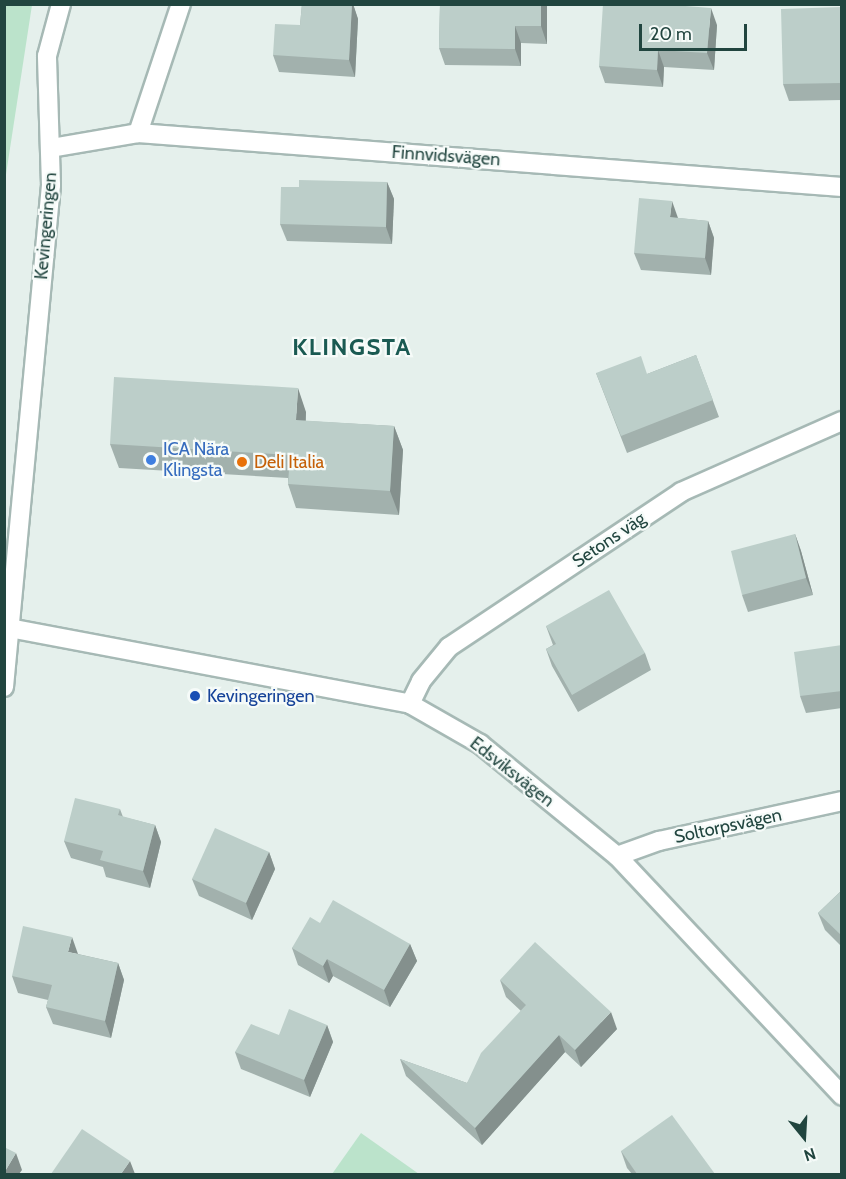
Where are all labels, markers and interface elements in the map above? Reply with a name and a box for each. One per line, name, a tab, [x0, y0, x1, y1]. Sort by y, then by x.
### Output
scale bar	[642, 12, 750, 50]
text: 20 m	[650, 23, 692, 45]
street label: Finnvidsvägen	[391, 141, 501, 171]
street label: Kevingeringen	[31, 172, 61, 280]
district label: KLINGSTA	[292, 333, 412, 361]
place label: ICA Nära Klingsta	[163, 439, 229, 482]
place label: Deli Italia	[254, 451, 324, 473]
marker: ICA Nära Klingsta	[144, 453, 158, 467]
marker: Deli Italia	[235, 455, 249, 469]
street label: Setons väg	[568, 508, 650, 572]
place label: Kevingeringen	[207, 685, 314, 707]
marker: Kevingeringen	[188, 689, 202, 703]
street label: Edsviksvägen	[466, 732, 558, 812]
street label: Soltorpsvägen	[672, 804, 784, 848]
north arrow	[774, 1107, 834, 1167]
text: N	[801, 1144, 818, 1165]

